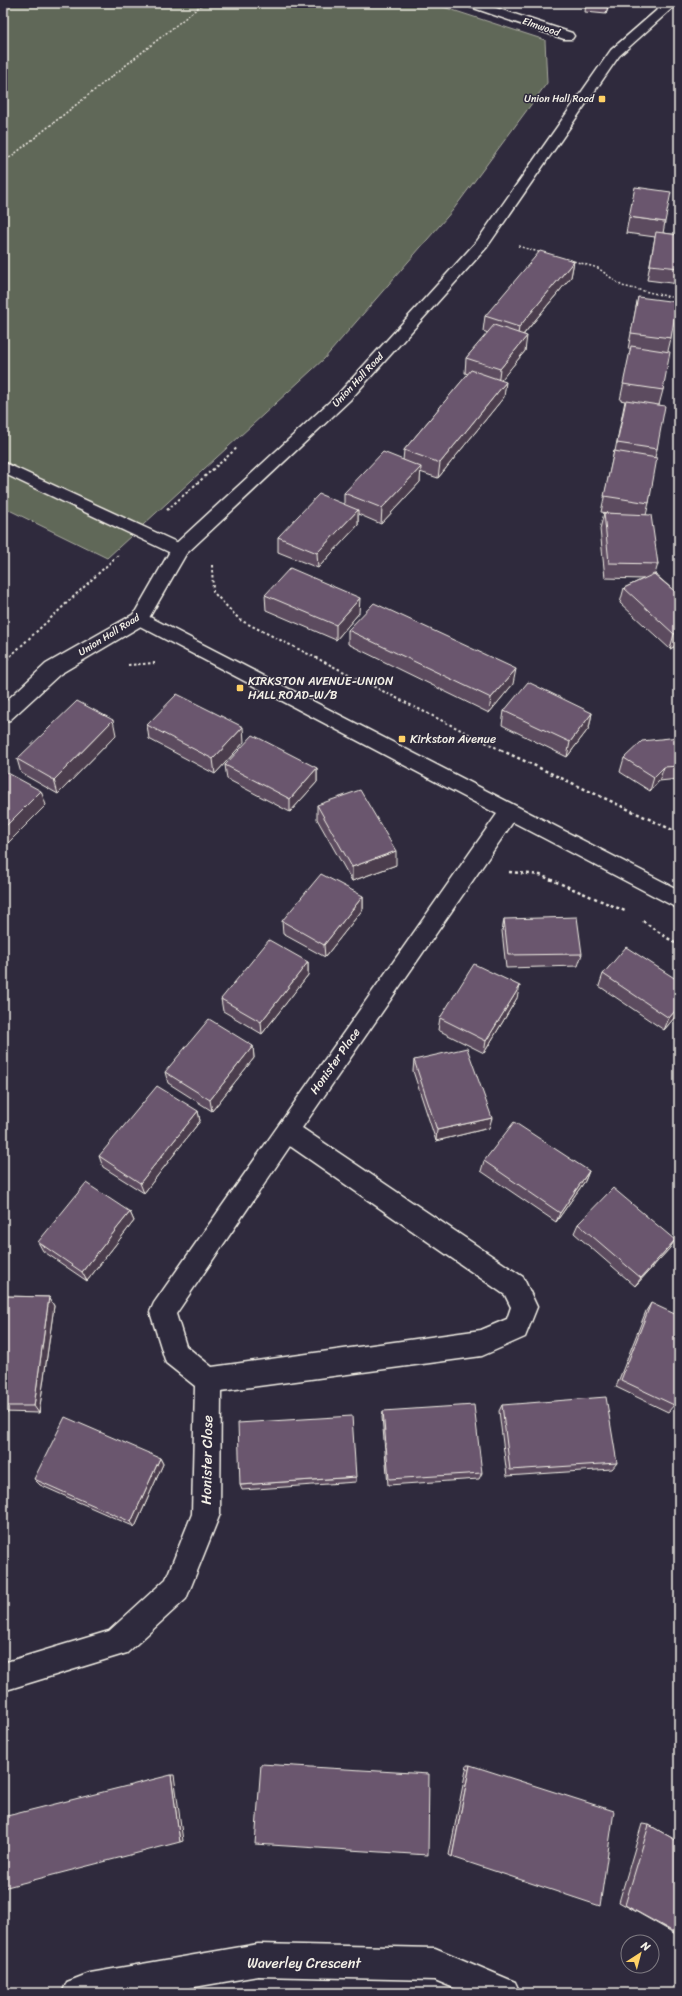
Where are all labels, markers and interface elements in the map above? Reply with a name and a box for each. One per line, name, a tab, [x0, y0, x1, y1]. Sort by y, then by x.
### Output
street label: Elmwood	[520, 12, 563, 42]
place label: Union Hall Road	[524, 90, 595, 108]
marker: Union Hall Road	[597, 94, 607, 104]
street label: Union Hall Road	[328, 348, 389, 412]
street label: Union Hall Road	[75, 609, 144, 661]
place label: KIRKSTON AVENUE-UNION HALL ROAD-W/B	[248, 670, 394, 706]
marker: KIRKSTON AVENUE-UNION HALL ROAD-W/B	[235, 683, 245, 693]
place label: Kirkston Avenue	[410, 728, 496, 750]
marker: Kirkston Avenue	[397, 734, 407, 744]
street label: Honister Place	[304, 1023, 366, 1099]
street label: Honister Close	[194, 1415, 220, 1505]
north arrow	[620, 1934, 660, 1974]
text: N	[636, 1936, 655, 1956]
street label: Waverley Crescent	[247, 1951, 362, 1976]

